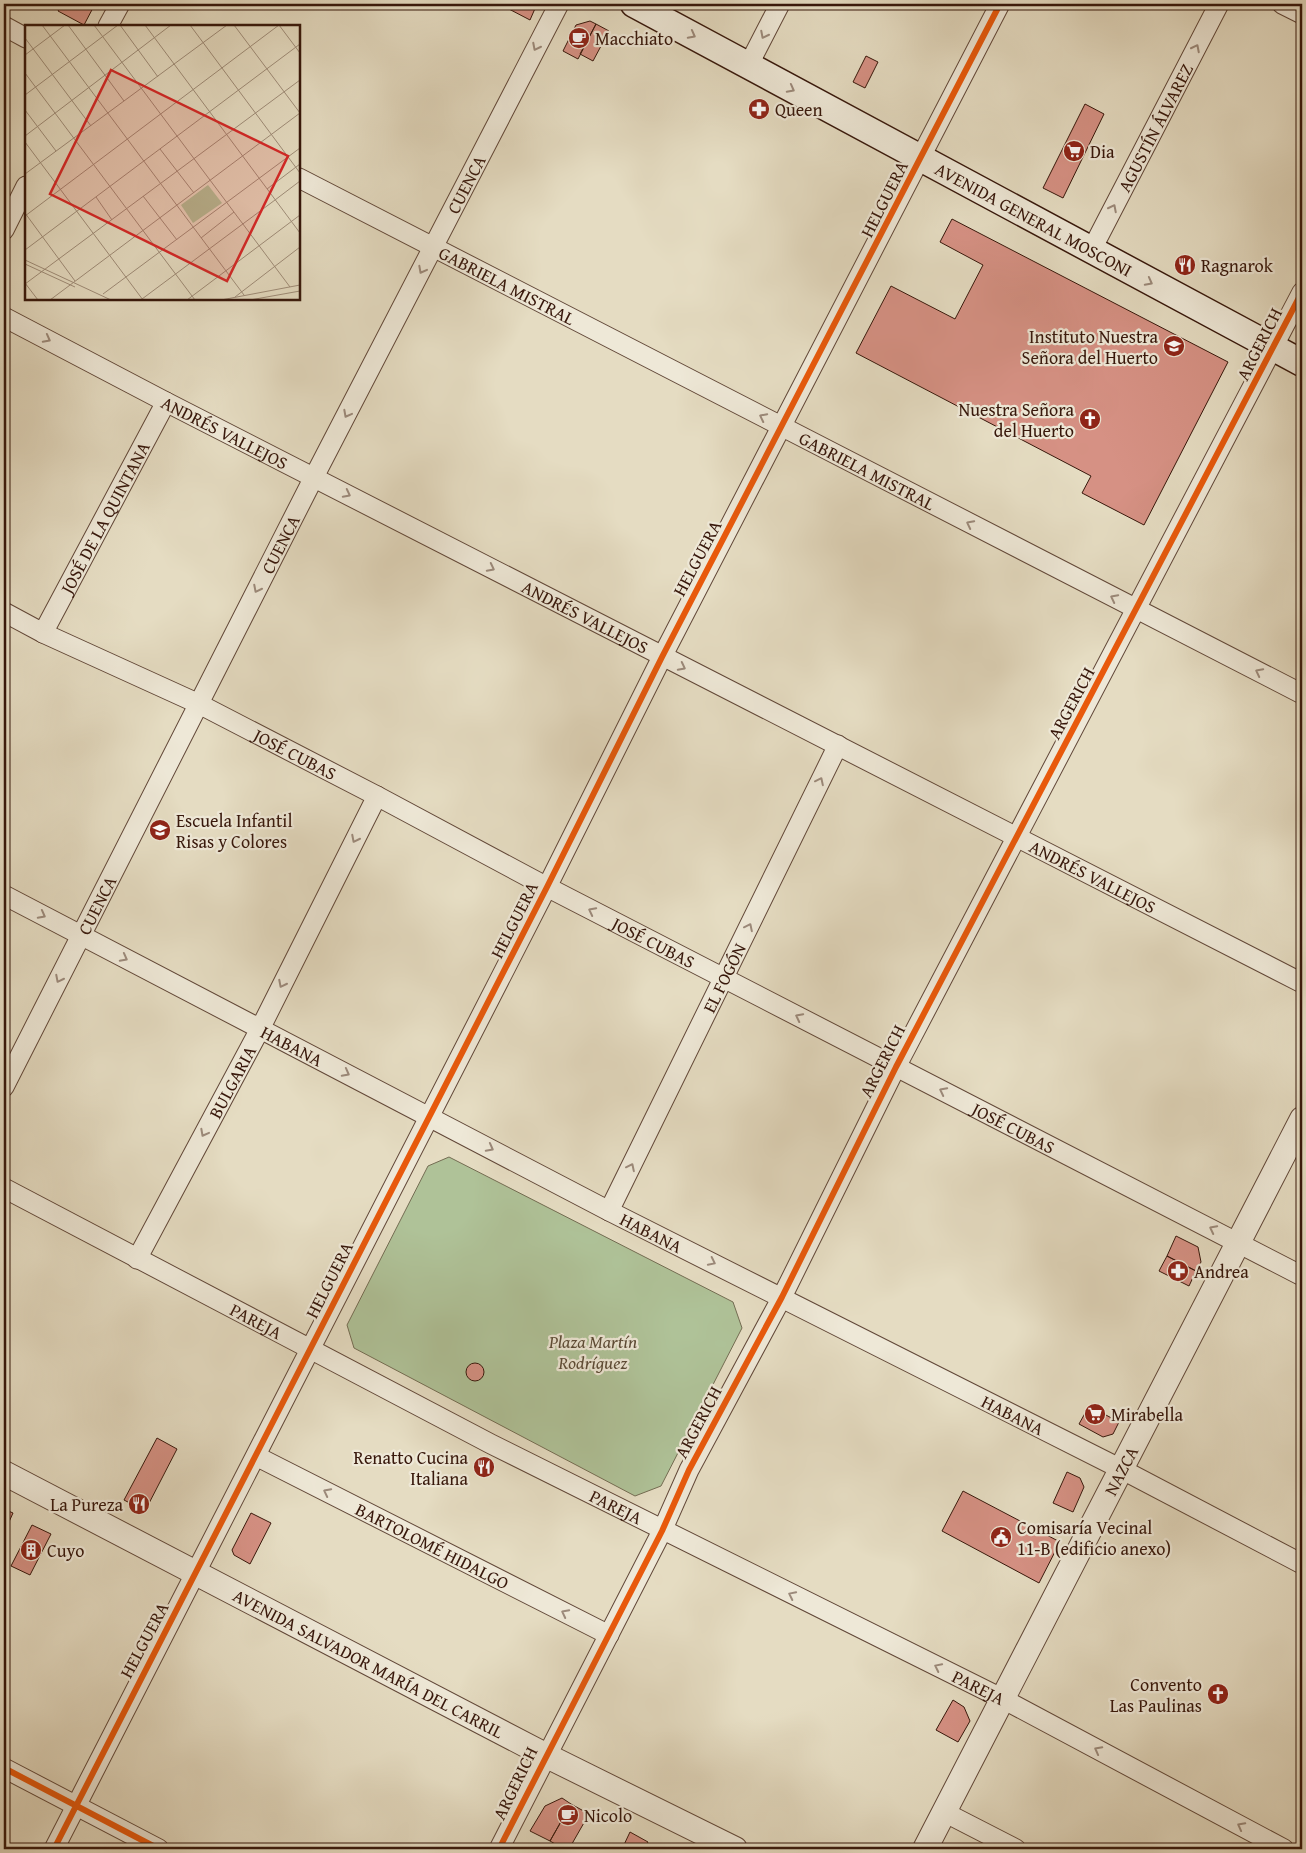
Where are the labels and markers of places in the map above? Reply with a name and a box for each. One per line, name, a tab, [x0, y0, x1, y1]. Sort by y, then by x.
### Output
place label: Macchiato	[595, 25, 673, 52]
cafe icon: Macchiato	[567, 26, 591, 50]
place label: Queen	[775, 96, 823, 123]
pharmacy icon: Queen	[747, 97, 771, 121]
place label: Dia	[1090, 138, 1115, 165]
supermarket icon: Dia	[1062, 139, 1086, 163]
place label: Ragnarok	[1201, 252, 1274, 279]
restaurant icon: Ragnarok	[1173, 253, 1197, 277]
place label: Instituto Nuestra Señora del Huerto	[1022, 323, 1158, 371]
school or university icon: Instituto Nuestra Señora del Huerto	[1162, 334, 1186, 358]
place label: Nuestra Señora del Huerto	[959, 396, 1074, 444]
church icon: Nuestra Señora del Huerto	[1078, 407, 1102, 431]
place label: Escuela Infantil Risas y Colores	[176, 807, 292, 855]
school or university icon: Escuela Infantil Risas y Colores	[148, 818, 172, 842]
place label: Andrea	[1194, 1258, 1249, 1285]
pharmacy icon: Andrea	[1166, 1259, 1190, 1283]
place label: Mirabella	[1111, 1401, 1183, 1428]
supermarket icon: Mirabella	[1083, 1402, 1107, 1426]
place label: Renatto Cucina Italiana	[354, 1444, 468, 1492]
restaurant icon: Renatto Cucina Italiana	[472, 1455, 496, 1479]
place label: La Pureza	[50, 1491, 123, 1518]
restaurant icon: La Pureza	[127, 1492, 151, 1516]
place label: Comisaría Vecinal 11-B (edificio anexo)	[1017, 1514, 1171, 1562]
public building icon: Comisaría Vecinal 11-B (edificio anexo)	[989, 1525, 1013, 1549]
place label: Cuyo	[47, 1537, 84, 1564]
building icon: Cuyo	[19, 1538, 43, 1562]
place label: Convento Las Paulinas	[1110, 1671, 1202, 1719]
church icon: Convento Las Paulinas	[1206, 1682, 1230, 1706]
place label: Nicolo	[584, 1802, 632, 1829]
cafe icon: Nicolo	[556, 1803, 580, 1827]

